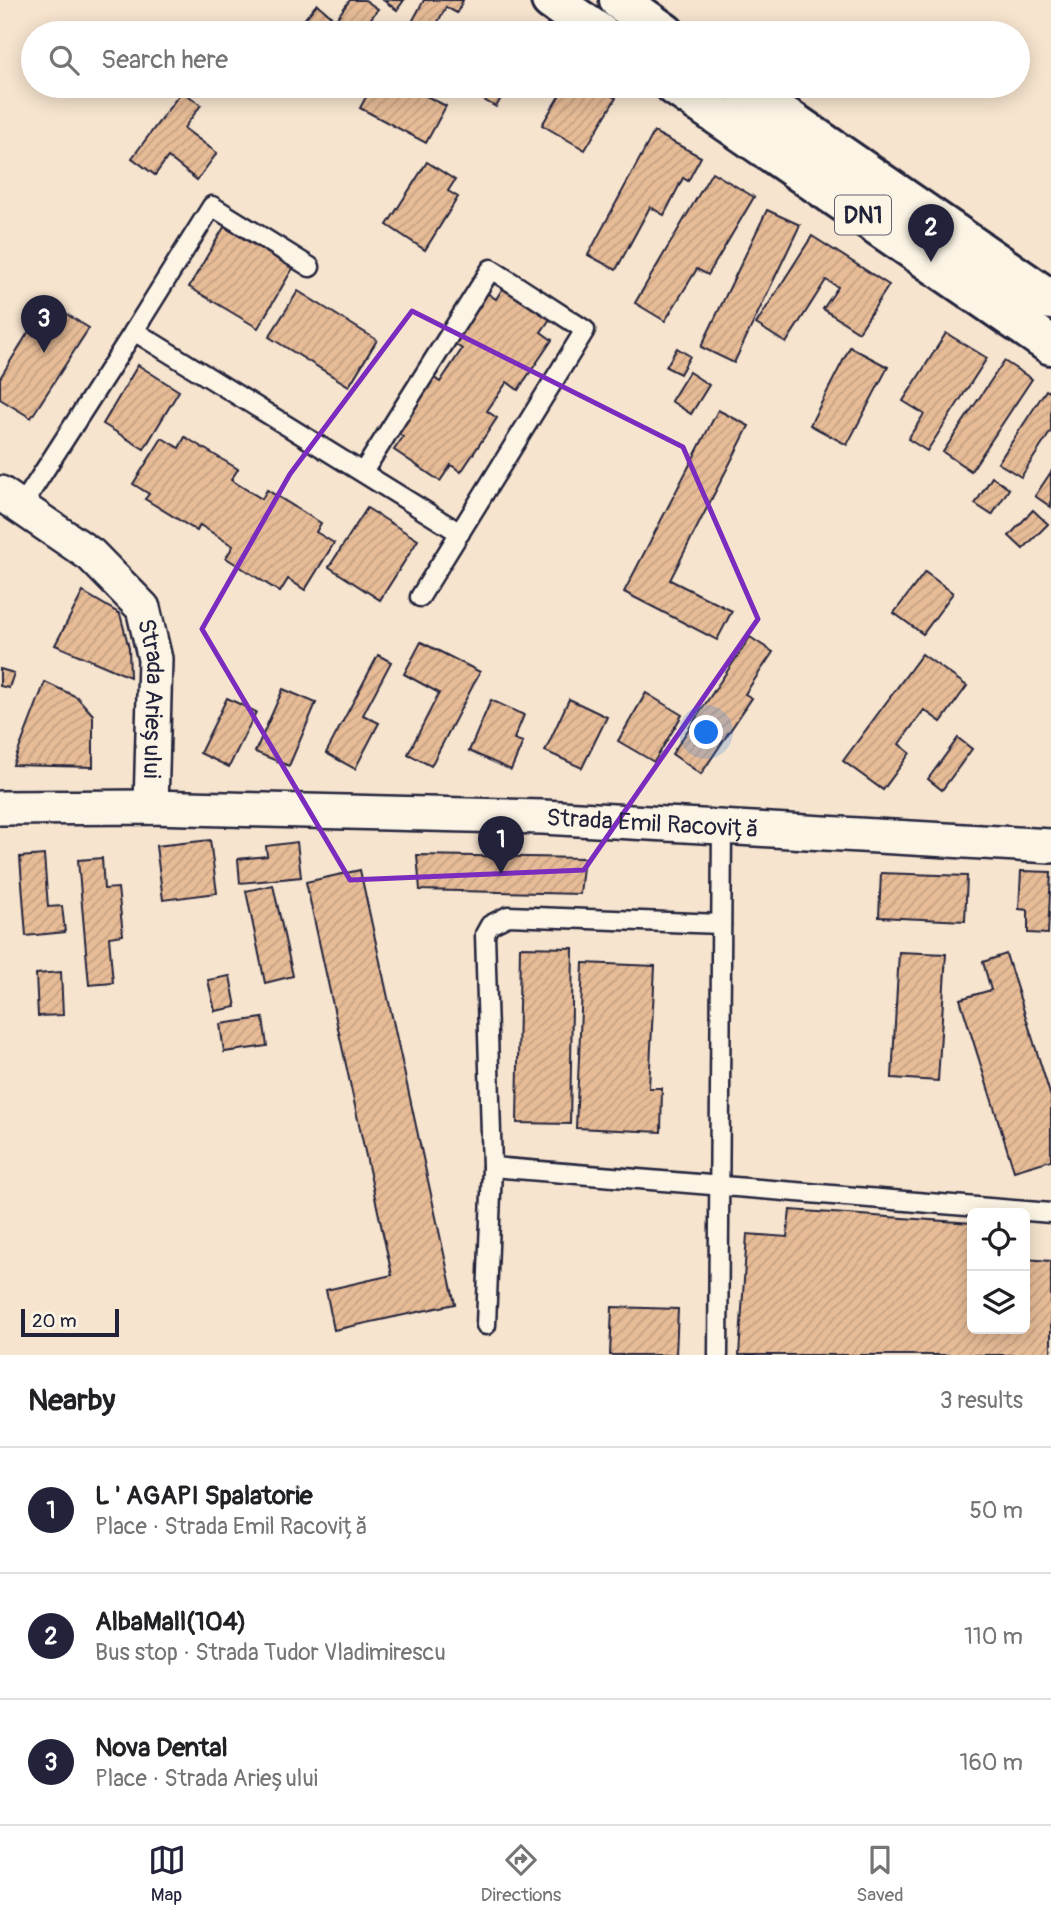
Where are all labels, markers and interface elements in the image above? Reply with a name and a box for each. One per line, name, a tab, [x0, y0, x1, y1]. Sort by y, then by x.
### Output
search box	[21, 21, 1030, 98]
icon: search	[45, 41, 83, 79]
text: Search here	[101, 44, 228, 76]
road number: DN1	[835, 196, 891, 234]
pin: 2	[908, 204, 954, 262]
pin: 3	[21, 295, 67, 353]
street label: Strada Arieșului	[131, 616, 169, 779]
your location	[689, 715, 723, 749]
street label: Strada Emil Racoviță	[546, 803, 760, 844]
pin: 1	[478, 816, 524, 874]
map controls	[967, 1208, 1030, 1334]
button: locate	[967, 1208, 1030, 1271]
button: layers	[967, 1271, 1030, 1334]
scale bar	[21, 1306, 119, 1338]
text: 20 m	[32, 1309, 77, 1333]
text: Nearby	[28, 1382, 115, 1419]
text: 3 results	[940, 1386, 1023, 1415]
text: L ' AGAPI Spalatorie	[95, 1480, 313, 1512]
text: 1	[47, 1496, 56, 1525]
text: 50 m	[969, 1496, 1023, 1525]
text: Place · Strada Emil Racoviță	[95, 1512, 368, 1541]
text: AlbaMall(104)	[95, 1606, 247, 1638]
text: 2	[45, 1622, 57, 1651]
text: 110 m	[964, 1622, 1023, 1651]
text: Bus stop · Strada Tudor Vladimirescu	[95, 1638, 446, 1667]
text: Nova Dental	[95, 1732, 228, 1764]
text: 3	[45, 1748, 57, 1777]
text: 160 m	[959, 1748, 1023, 1777]
text: Place · Strada Arieșului	[95, 1764, 318, 1793]
tab: Map	[148, 1841, 186, 1907]
tab: Directions	[481, 1841, 561, 1907]
tab: Saved	[856, 1841, 903, 1907]

